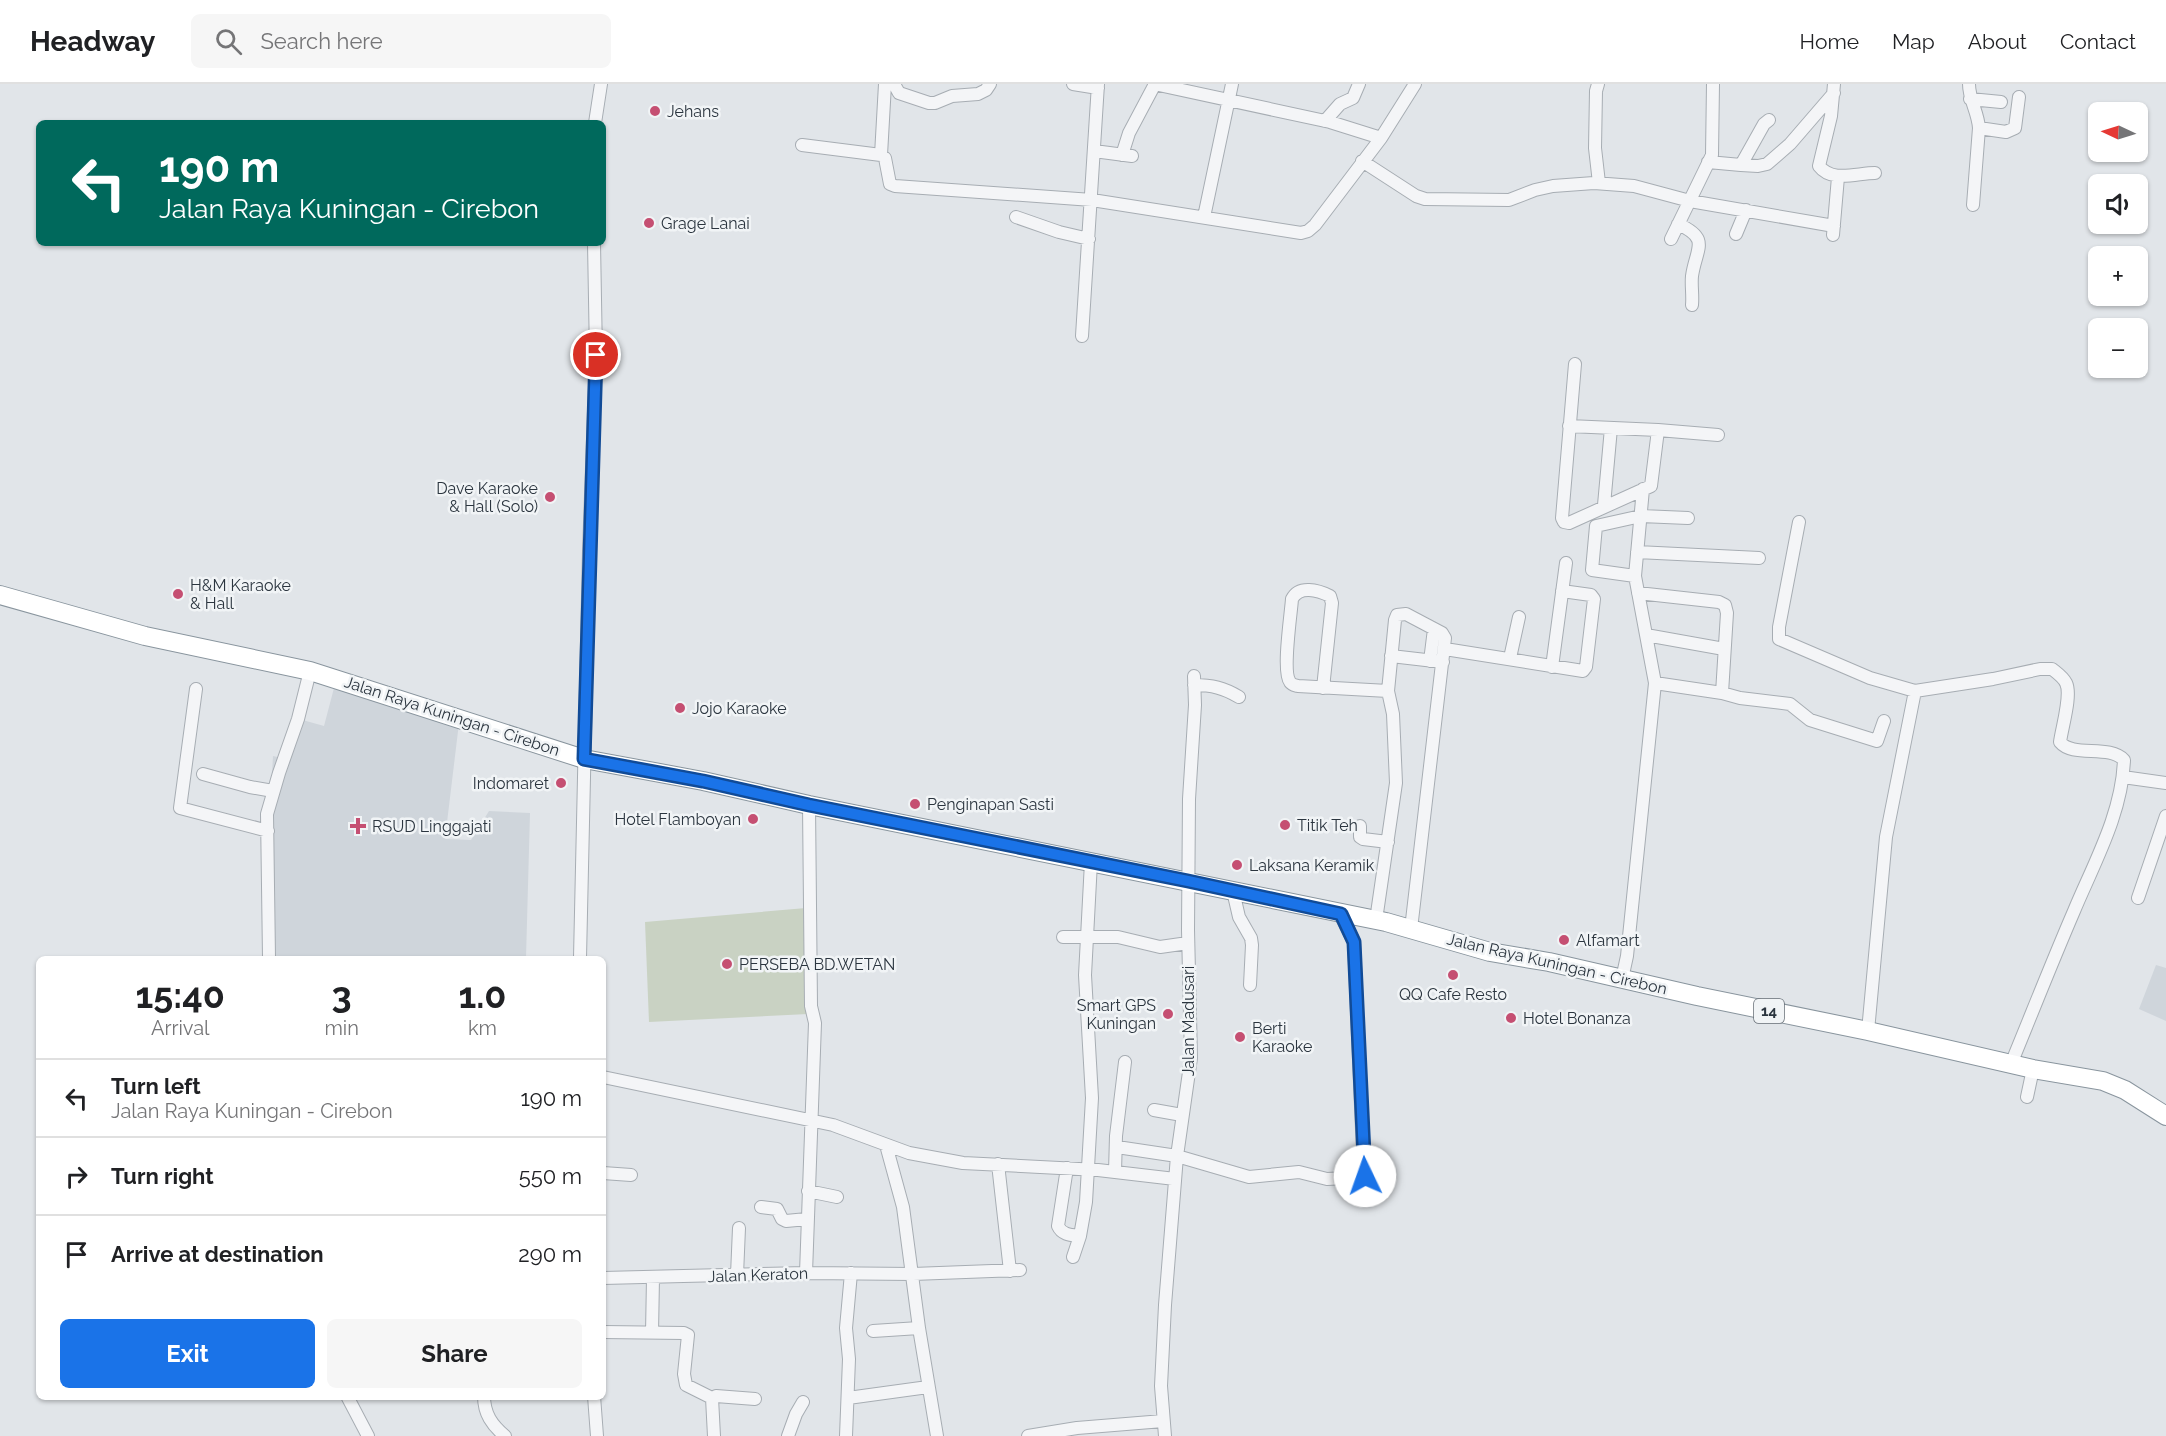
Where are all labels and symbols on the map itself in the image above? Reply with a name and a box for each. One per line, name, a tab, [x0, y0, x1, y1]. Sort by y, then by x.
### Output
place label: Jehans	[667, 102, 719, 121]
north arrow	[2088, 102, 2148, 162]
marker: Jehans	[648, 104, 662, 118]
place label: Grage Lanai	[661, 214, 750, 233]
marker: Grage Lanai	[642, 216, 656, 230]
pin	[570, 329, 621, 380]
place label: Dave Karaoke & Hall (Solo)	[436, 479, 538, 516]
marker: Dave Karaoke & Hall (Solo)	[543, 490, 557, 504]
place label: H&M Karaoke & Hall	[190, 576, 291, 613]
marker: H&M Karaoke & Hall	[171, 587, 185, 601]
street label: Jalan Raya Kuningan - Cirebon	[342, 672, 562, 760]
place label: Jojo Karaoke	[692, 699, 787, 718]
marker: Jojo Karaoke	[673, 701, 687, 715]
place label: Indomaret	[473, 774, 550, 793]
marker: Indomaret	[554, 776, 568, 790]
place label: Penginapan Sasti	[927, 795, 1054, 814]
marker: Penginapan Sasti	[908, 797, 922, 811]
place label: Hotel Flamboyan	[615, 810, 741, 829]
marker: Hotel Flamboyan	[746, 812, 760, 826]
place label: Titik Teh	[1297, 816, 1358, 835]
marker: RSUD Linggajati	[349, 817, 367, 835]
place label: RSUD Linggajati	[372, 817, 492, 836]
marker: Titik Teh	[1278, 818, 1292, 832]
place label: Laksana Keramik	[1249, 856, 1375, 875]
marker: Laksana Keramik	[1230, 858, 1244, 872]
street label: Jalan Raya Kuningan - Cirebon	[1445, 929, 1669, 999]
place label: Alfamart	[1576, 931, 1640, 950]
marker: Alfamart	[1557, 933, 1571, 947]
place label: PERSEBA BD.WETAN	[739, 955, 895, 974]
marker: PERSEBA BD.WETAN	[720, 957, 734, 971]
street label: Jalan Madusari	[1179, 966, 1198, 1076]
marker: QQ Cafe Resto	[1446, 968, 1460, 982]
place label: QQ Cafe Resto	[1399, 985, 1507, 1004]
place label: Smart GPS Kuningan	[1077, 996, 1156, 1033]
road number: 14	[1754, 999, 1784, 1023]
marker: Smart GPS Kuningan	[1161, 1007, 1175, 1021]
place label: Hotel Bonanza	[1523, 1009, 1631, 1028]
marker: Hotel Bonanza	[1504, 1011, 1518, 1025]
place label: Berti Karaoke	[1252, 1019, 1312, 1056]
marker: Berti Karaoke	[1233, 1030, 1247, 1044]
position arrow	[1333, 1144, 1397, 1208]
street label: Jalan Keraton	[708, 1264, 808, 1286]

